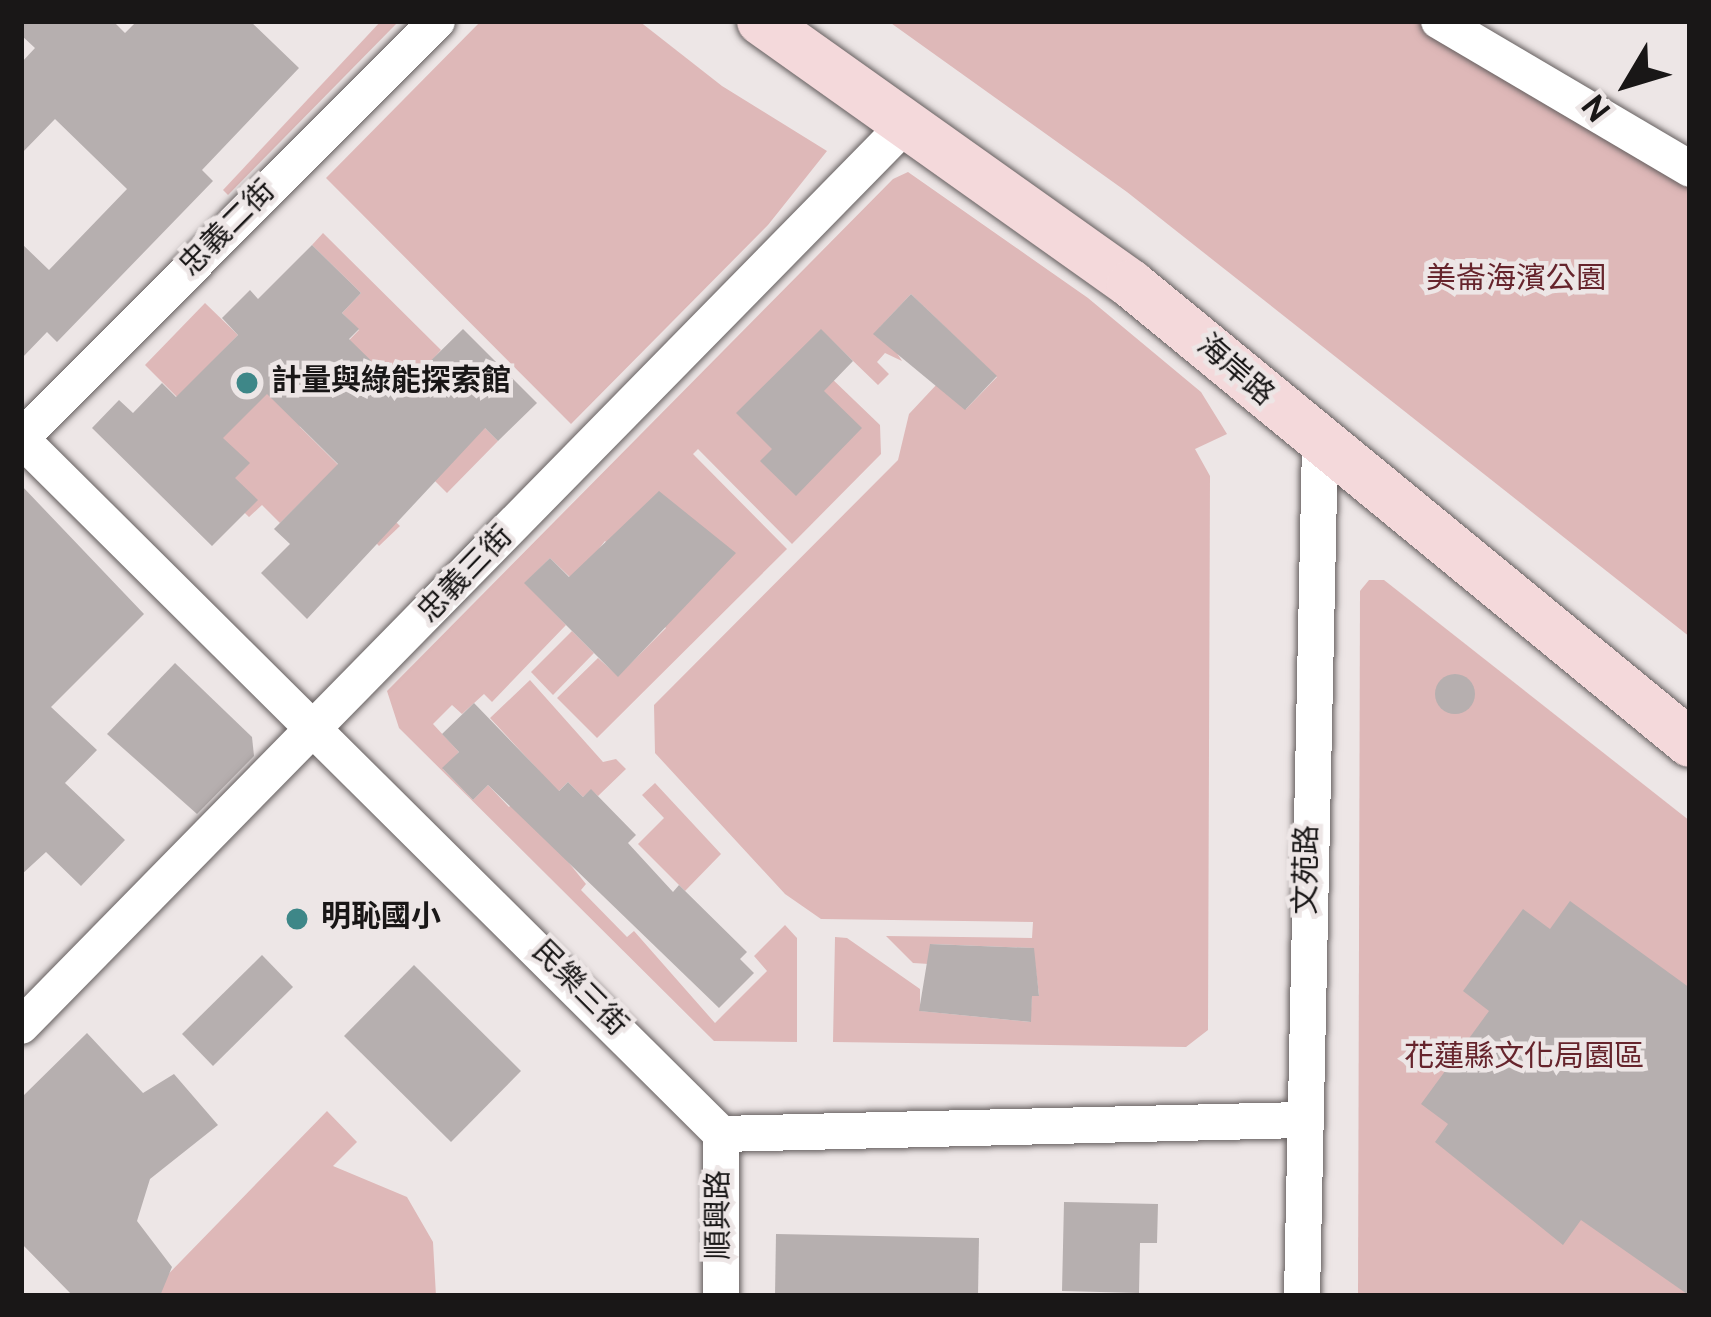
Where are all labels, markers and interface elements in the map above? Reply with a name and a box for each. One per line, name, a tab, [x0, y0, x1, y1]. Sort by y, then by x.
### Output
north arrow	[1567, 24, 1687, 144]
text: N	[1575, 84, 1622, 128]
street label: 忠義二街	[174, 175, 284, 285]
park label: 美崙海濱公園	[1426, 263, 1606, 299]
street label: 海岸路	[1188, 329, 1280, 415]
place label: 計量與綠能探索館	[271, 365, 511, 401]
marker: 計量與綠能探索館	[234, 370, 260, 396]
street label: 忠義三街	[412, 520, 522, 632]
street label: 文苑路	[1290, 825, 1328, 915]
place label: 明恥國小	[321, 901, 441, 937]
marker: 明恥國小	[284, 906, 310, 932]
street label: 民樂三街	[523, 935, 633, 1045]
park label: 花蓮縣文化局園區	[1404, 1041, 1644, 1077]
street label: 順興路	[703, 1170, 739, 1260]

